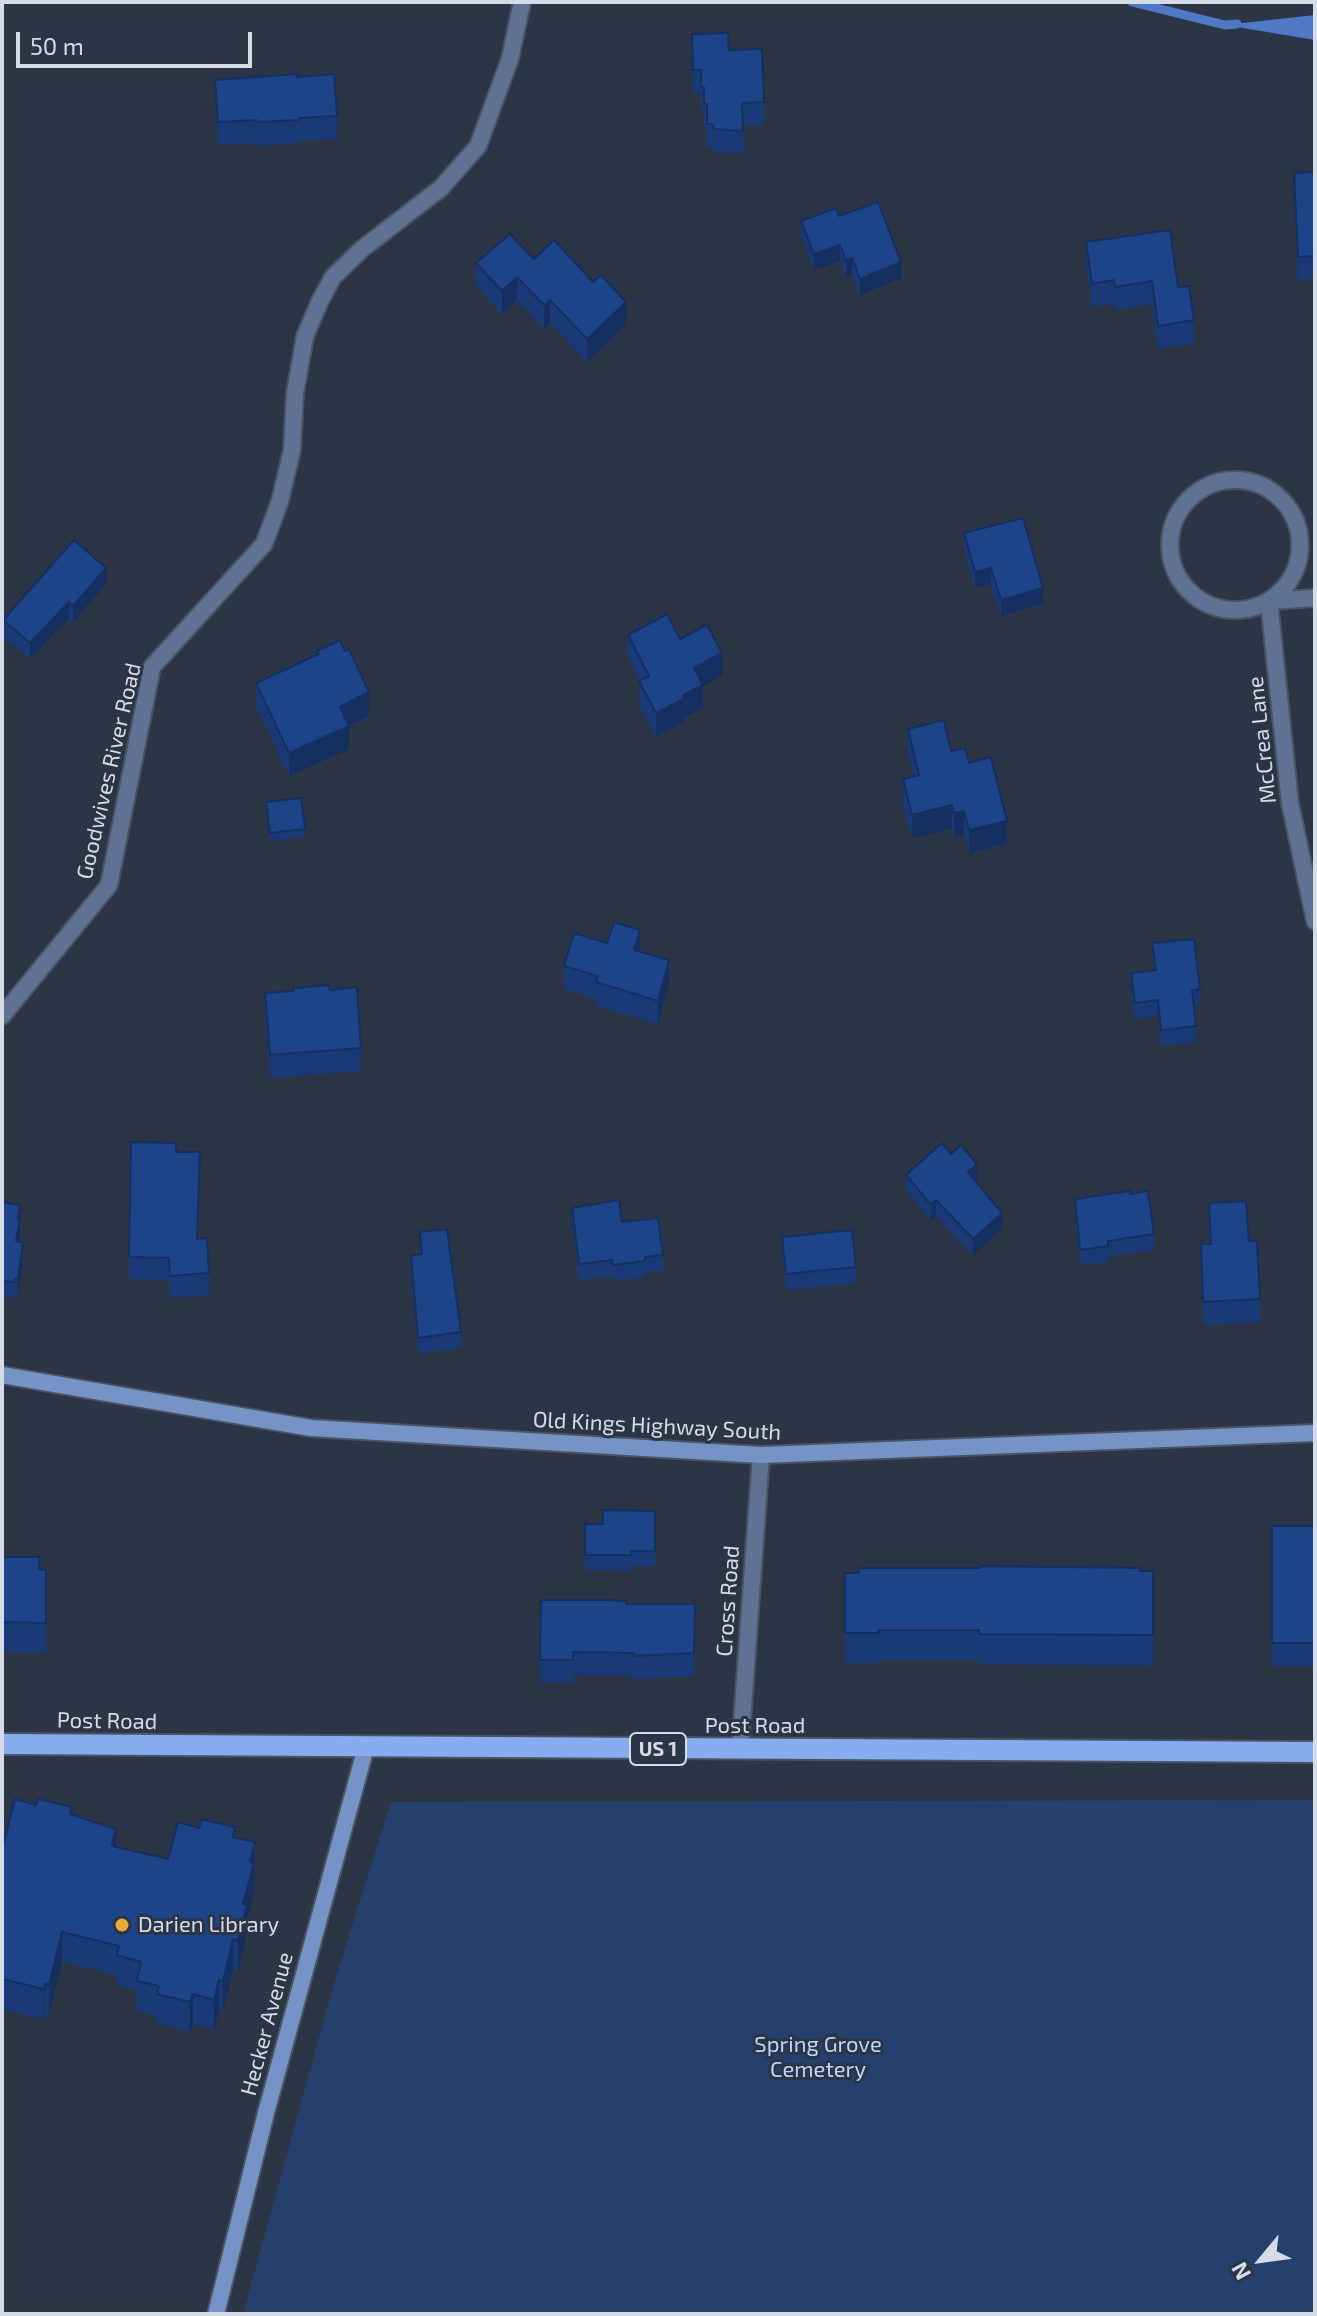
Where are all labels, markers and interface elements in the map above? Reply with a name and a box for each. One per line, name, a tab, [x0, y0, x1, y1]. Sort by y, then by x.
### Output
scale bar	[20, 16, 256, 66]
text: 50 m	[30, 31, 84, 60]
street label: Goodwives River Road	[71, 660, 147, 882]
street label: McCrea Lane	[1242, 675, 1282, 805]
street label: Old Kings Highway South	[532, 1406, 782, 1446]
street label: Cross Road	[711, 1544, 745, 1658]
street label: Post Road	[57, 1707, 157, 1735]
street label: Post Road	[705, 1713, 805, 1739]
road number: US 1	[630, 1733, 686, 1765]
place label: Darien Library	[138, 1912, 279, 1938]
marker: Darien Library	[113, 1916, 131, 1934]
street label: Hecker Avenue	[235, 1949, 299, 2099]
park label: Spring Grove Cemetery	[754, 2032, 882, 2084]
north arrow	[1221, 2220, 1301, 2300]
text: N	[1225, 2258, 1255, 2285]

